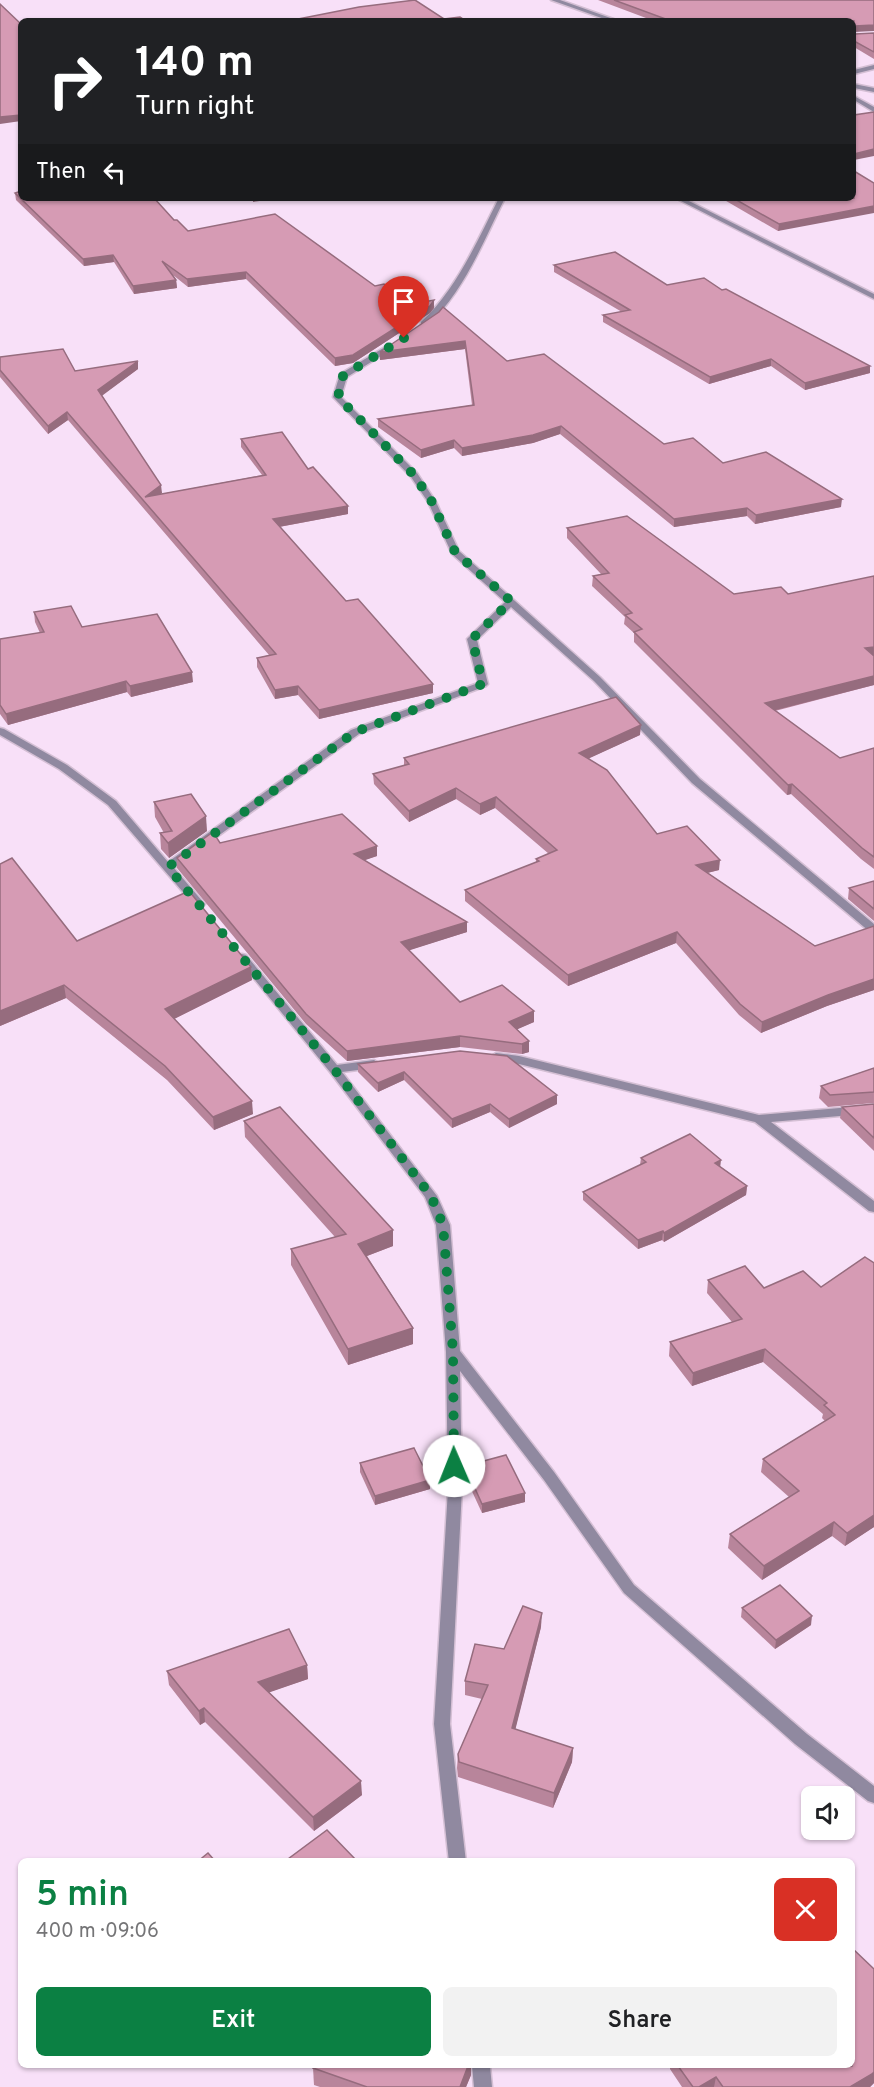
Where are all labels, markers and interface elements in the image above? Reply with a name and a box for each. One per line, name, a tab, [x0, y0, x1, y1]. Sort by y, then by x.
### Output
text: 140 m	[135, 38, 254, 91]
icon: right	[36, 42, 114, 120]
text: Turn right	[135, 90, 254, 124]
icon: left	[98, 156, 131, 189]
text: Then	[36, 159, 86, 186]
pin	[378, 276, 429, 338]
icon: arrive	[387, 285, 420, 318]
position arrow	[422, 1434, 486, 1498]
map controls	[801, 1786, 855, 1840]
button: sound	[801, 1786, 855, 1840]
text: 5 min	[36, 1873, 129, 1919]
button: close	[774, 1878, 837, 1941]
text: 400 m · 09:06	[36, 1919, 159, 1945]
button: Exit	[36, 1987, 431, 2056]
button: Share	[443, 1987, 837, 2056]

